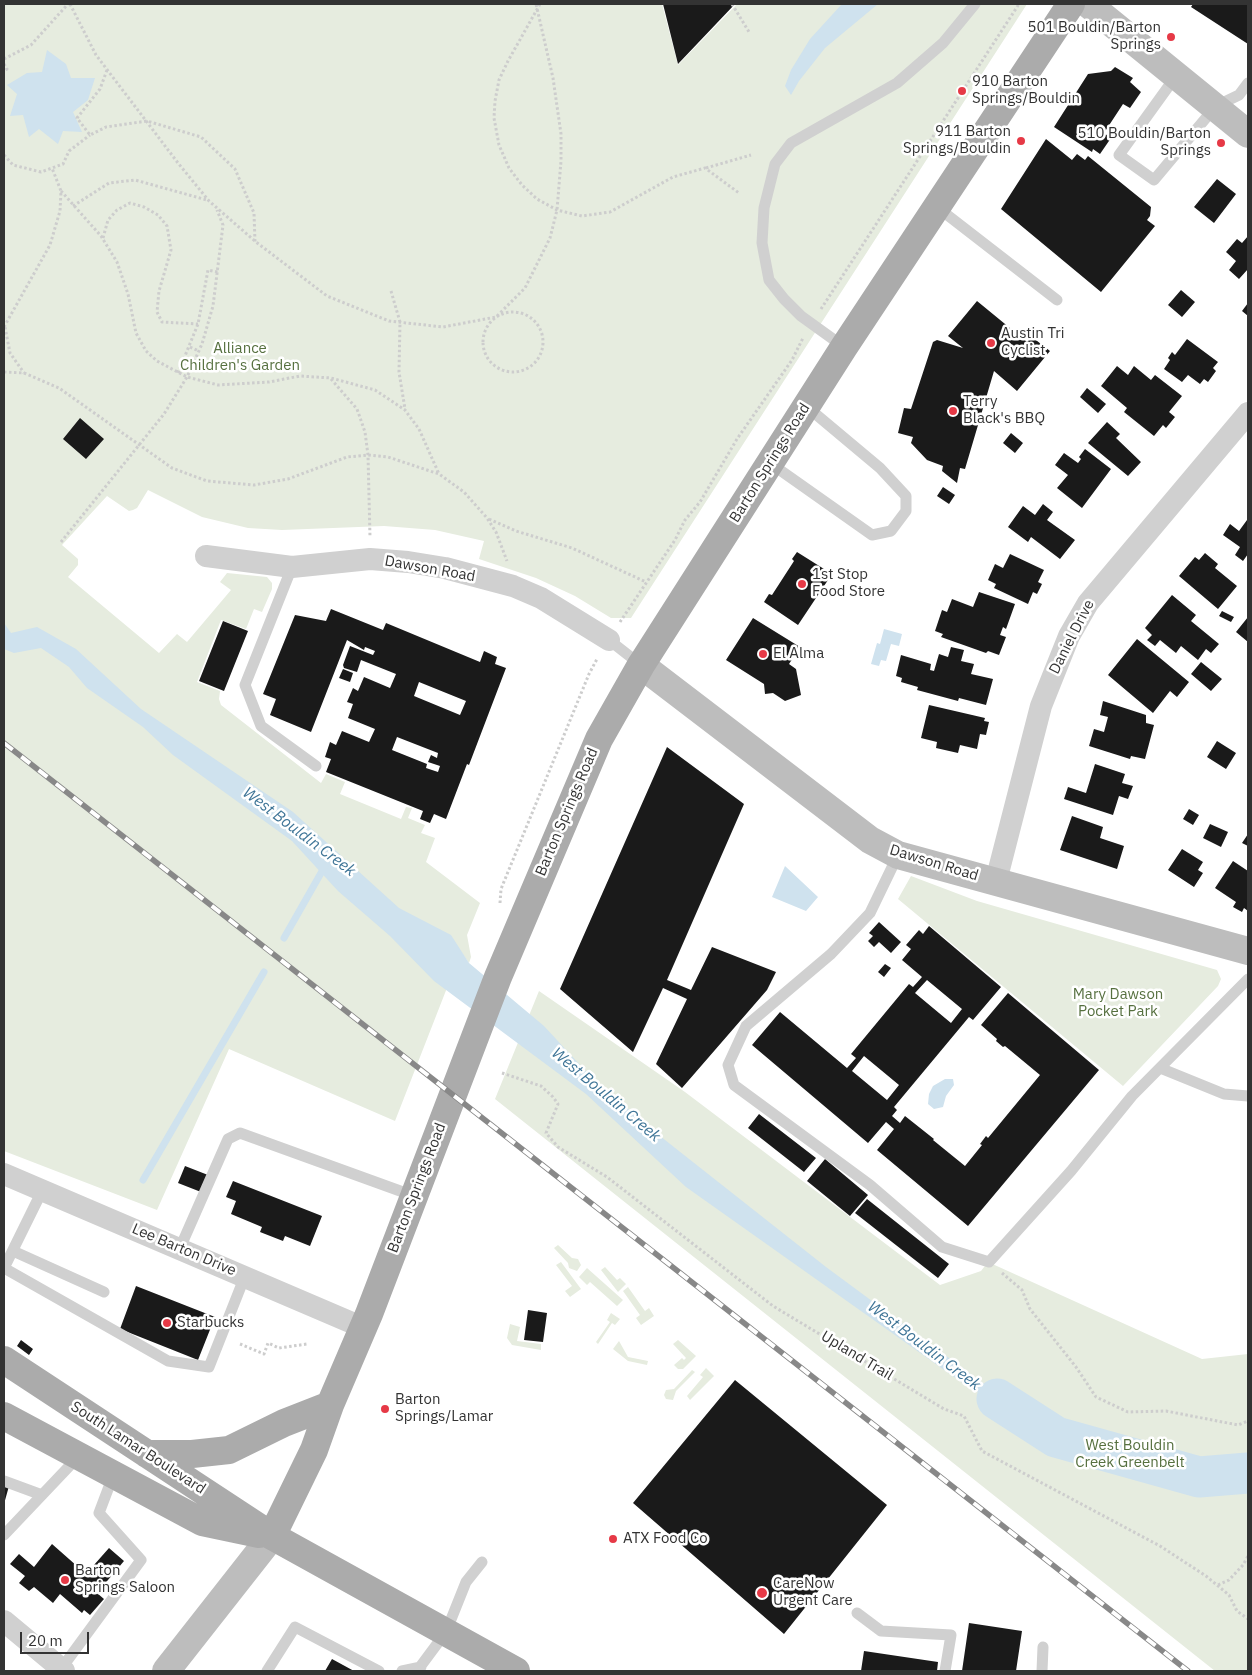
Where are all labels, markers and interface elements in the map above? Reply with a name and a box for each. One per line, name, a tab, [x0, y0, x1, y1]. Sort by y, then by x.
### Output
place label: 501 Bouldin/Barton Springs	[1027, 19, 1161, 54]
marker: 501 Bouldin/Barton Springs	[1165, 31, 1177, 43]
place label: 910 Barton Springs/Bouldin	[972, 73, 1080, 108]
marker: 910 Barton Springs/Bouldin	[956, 85, 968, 97]
place label: 911 Barton Springs/Bouldin	[903, 123, 1011, 158]
place label: 510 Bouldin/Barton Springs	[1077, 125, 1211, 160]
marker: 911 Barton Springs/Bouldin	[1015, 135, 1027, 147]
marker: 510 Bouldin/Barton Springs	[1215, 137, 1227, 149]
place label: Austin Tri Cyclist	[1001, 325, 1065, 360]
marker: Austin Tri Cyclist	[985, 337, 997, 349]
park label: Alliance Children's Garden	[180, 340, 300, 375]
place label: Terry Black's BBQ	[963, 393, 1045, 428]
street label: Barton Springs Road	[726, 400, 814, 526]
marker: Terry Black's BBQ	[947, 405, 959, 417]
street label: Dawson Road	[383, 552, 477, 586]
place label: 1st Stop Food Store	[812, 566, 885, 601]
marker: 1st Stop Food Store	[796, 578, 808, 590]
street label: Daniel Drive	[1046, 597, 1098, 677]
place label: El Alma	[773, 645, 824, 663]
marker: El Alma	[757, 648, 769, 660]
street label: Barton Springs Road	[532, 745, 602, 879]
water label: West Bouldin Creek	[239, 783, 359, 881]
street label: Dawson Road	[887, 841, 981, 885]
park label: Mary Dawson Pocket Park	[1073, 986, 1163, 1021]
water label: West Bouldin Creek	[548, 1044, 664, 1146]
street label: Barton Springs Road	[384, 1121, 450, 1255]
street label: Lee Barton Drive	[129, 1220, 239, 1280]
water label: West Bouldin Creek	[864, 1297, 984, 1395]
place label: Starbucks	[177, 1314, 244, 1332]
marker: Starbucks	[161, 1317, 173, 1329]
street label: Upland Trail	[818, 1327, 896, 1385]
place label: Barton Springs/Lamar	[395, 1391, 493, 1426]
street label: South Lamar Boulevard	[67, 1398, 209, 1498]
marker: Barton Springs/Lamar	[379, 1403, 391, 1415]
park label: West Bouldin Creek Greenbelt	[1075, 1437, 1185, 1472]
place label: ATX Food Co	[623, 1530, 708, 1548]
marker: ATX Food Co	[607, 1533, 619, 1545]
place label: Barton Springs Saloon	[75, 1562, 175, 1597]
marker: Barton Springs Saloon	[59, 1574, 71, 1586]
place label: CareNow Urgent Care	[773, 1575, 853, 1610]
marker: CareNow Urgent Care	[755, 1586, 769, 1600]
scale bar	[22, 1622, 91, 1654]
text: 20 m	[28, 1631, 63, 1650]

